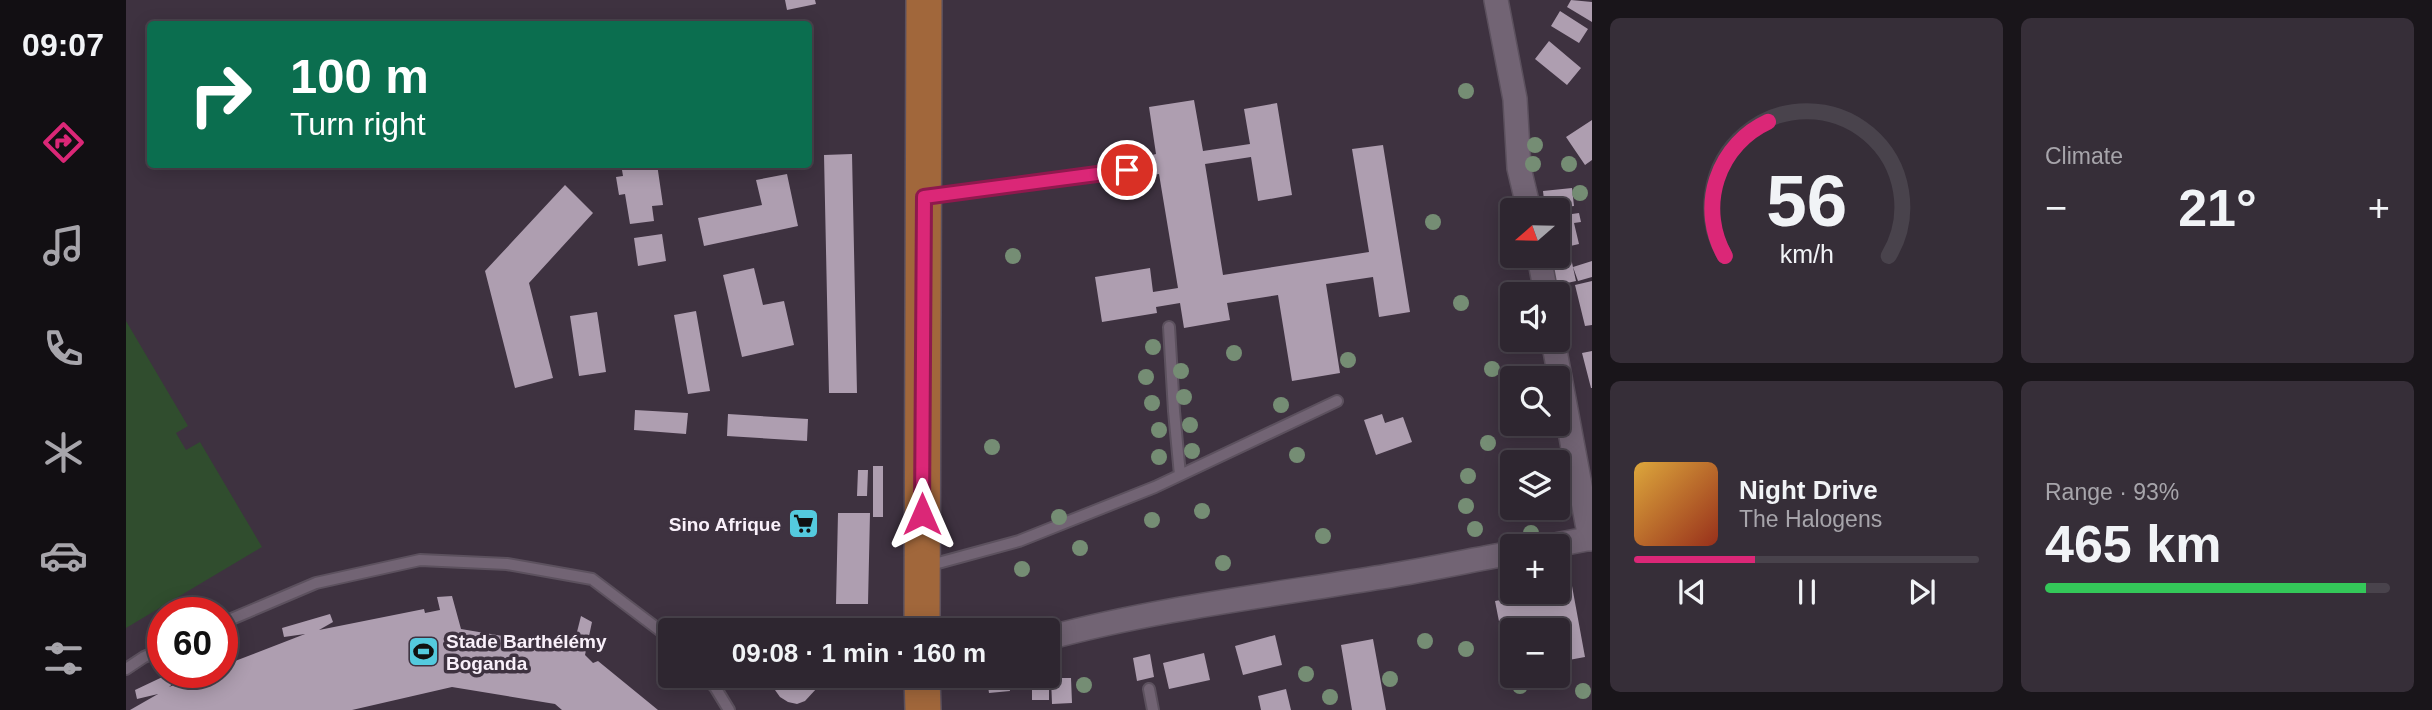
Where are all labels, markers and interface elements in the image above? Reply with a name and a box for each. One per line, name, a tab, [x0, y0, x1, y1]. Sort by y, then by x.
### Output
text: 09:07	[22, 27, 104, 63]
icon: right	[175, 49, 266, 140]
text: 100 m	[290, 49, 429, 103]
text: Turn right	[290, 106, 426, 142]
icon: directions	[39, 118, 88, 167]
pin	[1097, 140, 1157, 200]
text: Climate	[2045, 143, 2123, 169]
icon: arrive	[1108, 151, 1146, 189]
text: 56	[1766, 161, 1847, 242]
text: 21°	[2178, 179, 2257, 237]
text: −	[2045, 187, 2067, 229]
text: +	[2368, 187, 2390, 229]
north arrow	[1500, 198, 1570, 268]
map controls	[1500, 198, 1570, 688]
icon: music	[39, 221, 88, 270]
text: km/h	[1779, 240, 1834, 268]
button: sound	[1500, 282, 1570, 352]
icon: phone	[39, 324, 88, 373]
button: search	[1500, 366, 1570, 436]
icon: climate	[39, 428, 88, 477]
button: layers	[1500, 450, 1570, 520]
text: Night Drive	[1739, 475, 1878, 505]
position arrow	[885, 477, 959, 551]
text: Range · 93%	[2045, 479, 2179, 505]
text: The Halogens	[1739, 506, 1882, 532]
supermarket icon: Sino Afrique	[787, 507, 821, 541]
place label: Sino Afrique	[669, 514, 781, 535]
text: 465 km	[2045, 515, 2221, 573]
icon: car	[39, 531, 88, 580]
button: +	[1500, 534, 1570, 604]
icon: previous	[1673, 573, 1711, 611]
icon: pause	[1788, 573, 1826, 611]
icon: next	[1903, 573, 1941, 611]
speed limit sign: 60	[147, 597, 238, 688]
button: −	[1500, 618, 1570, 688]
place label: Stade Barthélémy Boganda	[446, 631, 607, 674]
icon: filters	[39, 634, 88, 683]
sports icon: Stade Barthélémy Boganda	[406, 635, 440, 669]
text: 09:08 · 1 min · 160 m	[732, 638, 986, 668]

